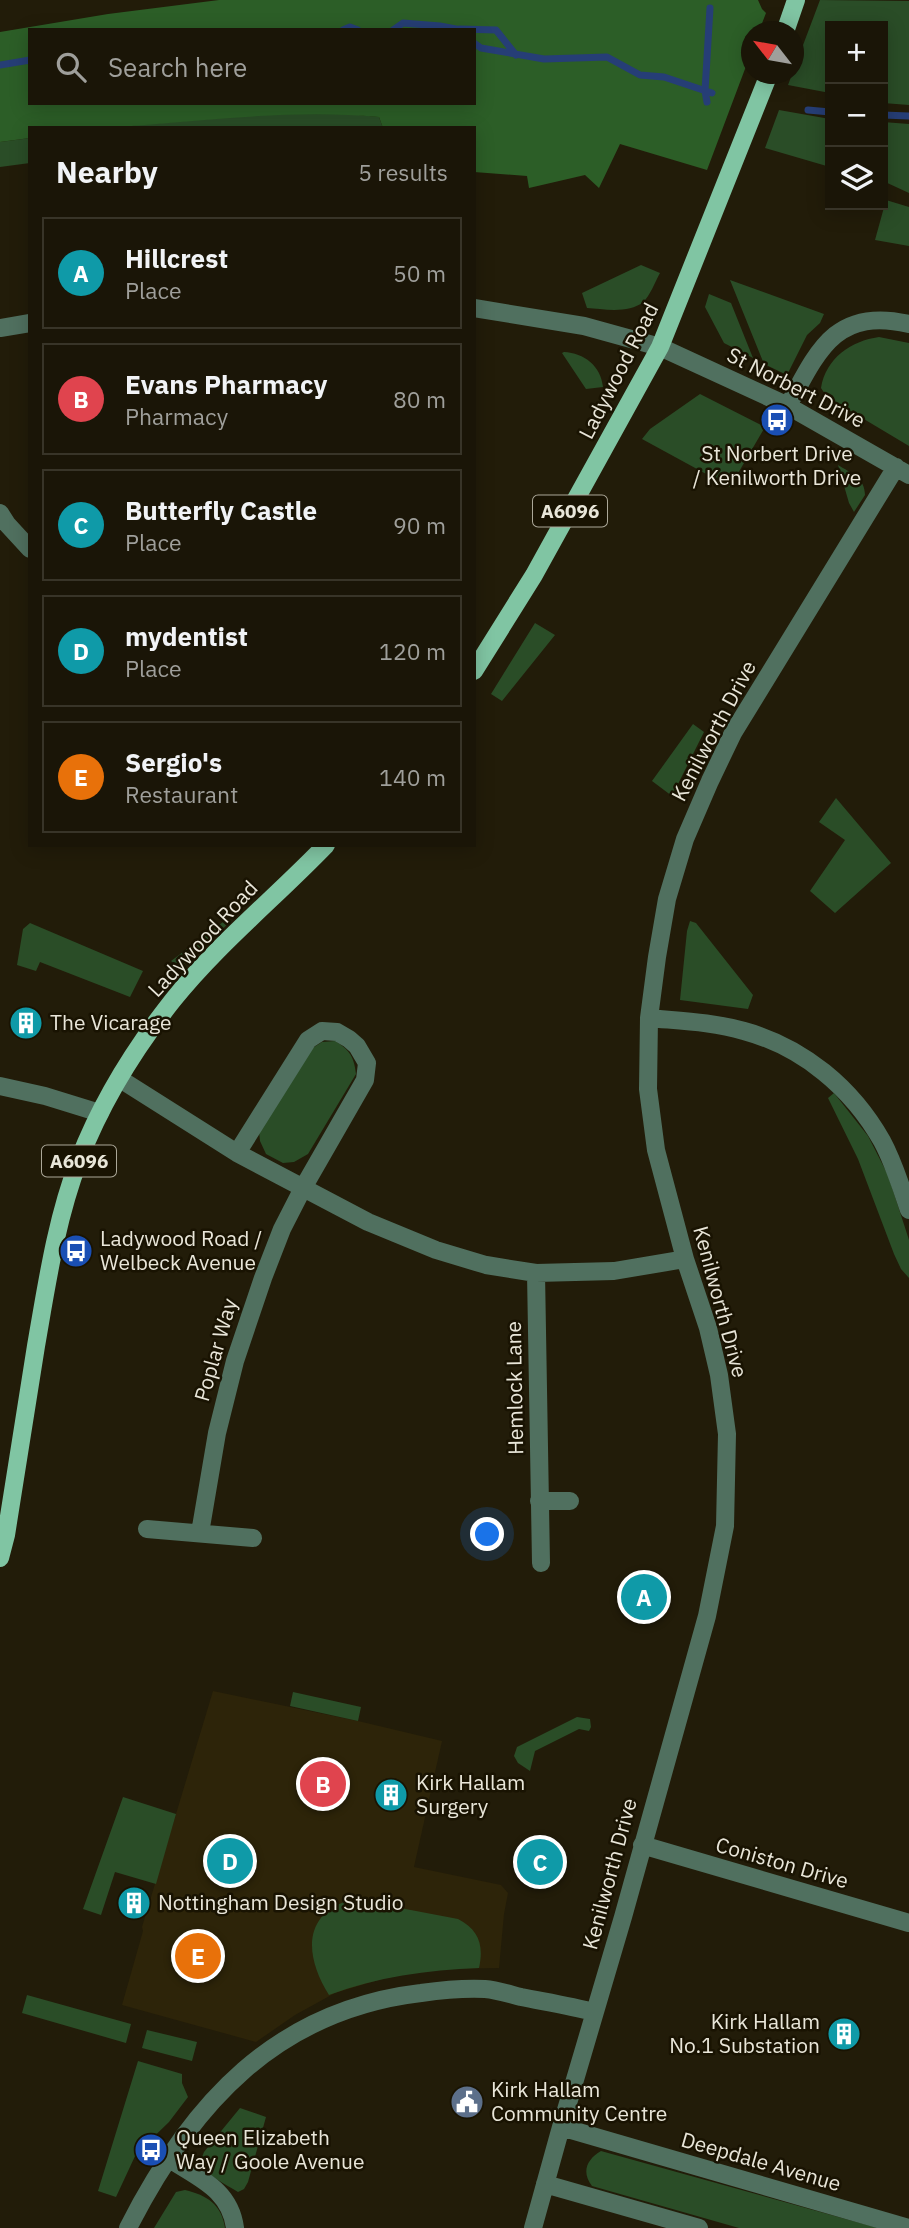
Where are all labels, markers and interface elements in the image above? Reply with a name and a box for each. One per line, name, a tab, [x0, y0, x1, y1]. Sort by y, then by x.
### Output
north arrow	[741, 21, 804, 84]
map controls	[825, 21, 888, 210]
button: +	[825, 21, 888, 84]
search box	[28, 28, 476, 105]
icon: search	[52, 48, 90, 86]
text: Search here	[108, 50, 247, 84]
button: −	[825, 84, 888, 147]
button: layers	[825, 147, 888, 210]
text: Nearby	[56, 152, 158, 191]
text: 5 results	[358, 157, 448, 187]
text: Hillcrest	[125, 241, 228, 275]
text: A	[73, 258, 89, 288]
text: 50 m	[393, 258, 446, 288]
text: Place	[125, 275, 182, 305]
street label: Ladywood Road	[572, 298, 664, 443]
street label: St Norbert Drive	[723, 340, 870, 434]
text: Evans Pharmacy	[125, 367, 327, 401]
text: B	[73, 384, 89, 414]
text: 80 m	[393, 384, 446, 414]
text: Pharmacy	[125, 401, 228, 431]
bus stop icon: St Norbert Drive / Kenilworth Drive	[758, 401, 796, 439]
place label: St Norbert Drive / Kenilworth Drive	[693, 439, 861, 491]
text: Butterfly Castle	[125, 493, 317, 527]
road number: A6096	[533, 496, 607, 526]
text: C	[74, 510, 88, 540]
text: 90 m	[393, 510, 446, 540]
text: Place	[125, 527, 182, 557]
text: mydentist	[125, 619, 248, 653]
text: D	[73, 636, 89, 666]
text: 120 m	[379, 636, 446, 666]
text: Place	[125, 653, 182, 683]
street label: Kenilworth Drive	[664, 655, 762, 806]
text: Sergio's	[125, 745, 222, 779]
text: E	[74, 762, 88, 792]
text: 140 m	[379, 762, 446, 792]
text: Restaurant	[125, 779, 238, 809]
street label: Ladywood Road	[141, 874, 263, 1002]
building icon: The Vicarage	[7, 1004, 45, 1042]
place label: The Vicarage	[50, 1008, 172, 1036]
road number: A6096	[42, 1146, 116, 1176]
street label: Kenilworth Drive	[687, 1223, 755, 1381]
place label: Ladywood Road / Welbeck Avenue	[100, 1224, 262, 1276]
bus stop icon: Ladywood Road / Welbeck Avenue	[57, 1232, 95, 1270]
street label: Poplar Way	[187, 1294, 243, 1405]
street label: Hemlock Lane	[499, 1321, 529, 1455]
your location	[470, 1517, 504, 1551]
pin: A	[621, 1571, 667, 1623]
pin: B	[300, 1758, 346, 1810]
place label: Kirk Hallam Surgery	[416, 1768, 525, 1820]
building icon: Kirk Hallam Surgery	[372, 1776, 410, 1814]
street label: Kenilworth Drive	[575, 1795, 643, 1953]
street label: Coniston Drive	[713, 1830, 852, 1894]
pin: D	[207, 1835, 253, 1887]
pin: C	[517, 1836, 563, 1888]
building icon: Nottingham Design Studio	[115, 1884, 153, 1922]
place label: Nottingham Design Studio	[158, 1888, 404, 1916]
pin: E	[175, 1930, 221, 1982]
place label: Kirk Hallam No.1 Substation	[669, 2007, 820, 2059]
building icon: Kirk Hallam No.1 Substation	[825, 2015, 863, 2053]
place label: Kirk Hallam Community Centre	[491, 2075, 667, 2127]
public building icon: Kirk Hallam Community Centre	[448, 2083, 486, 2121]
place label: Queen Elizabeth Way / Goole Avenue	[176, 2123, 364, 2175]
street label: Deepdale Avenue	[678, 2125, 844, 2197]
bus stop icon: Queen Elizabeth Way / Goole Avenue	[132, 2131, 170, 2169]

